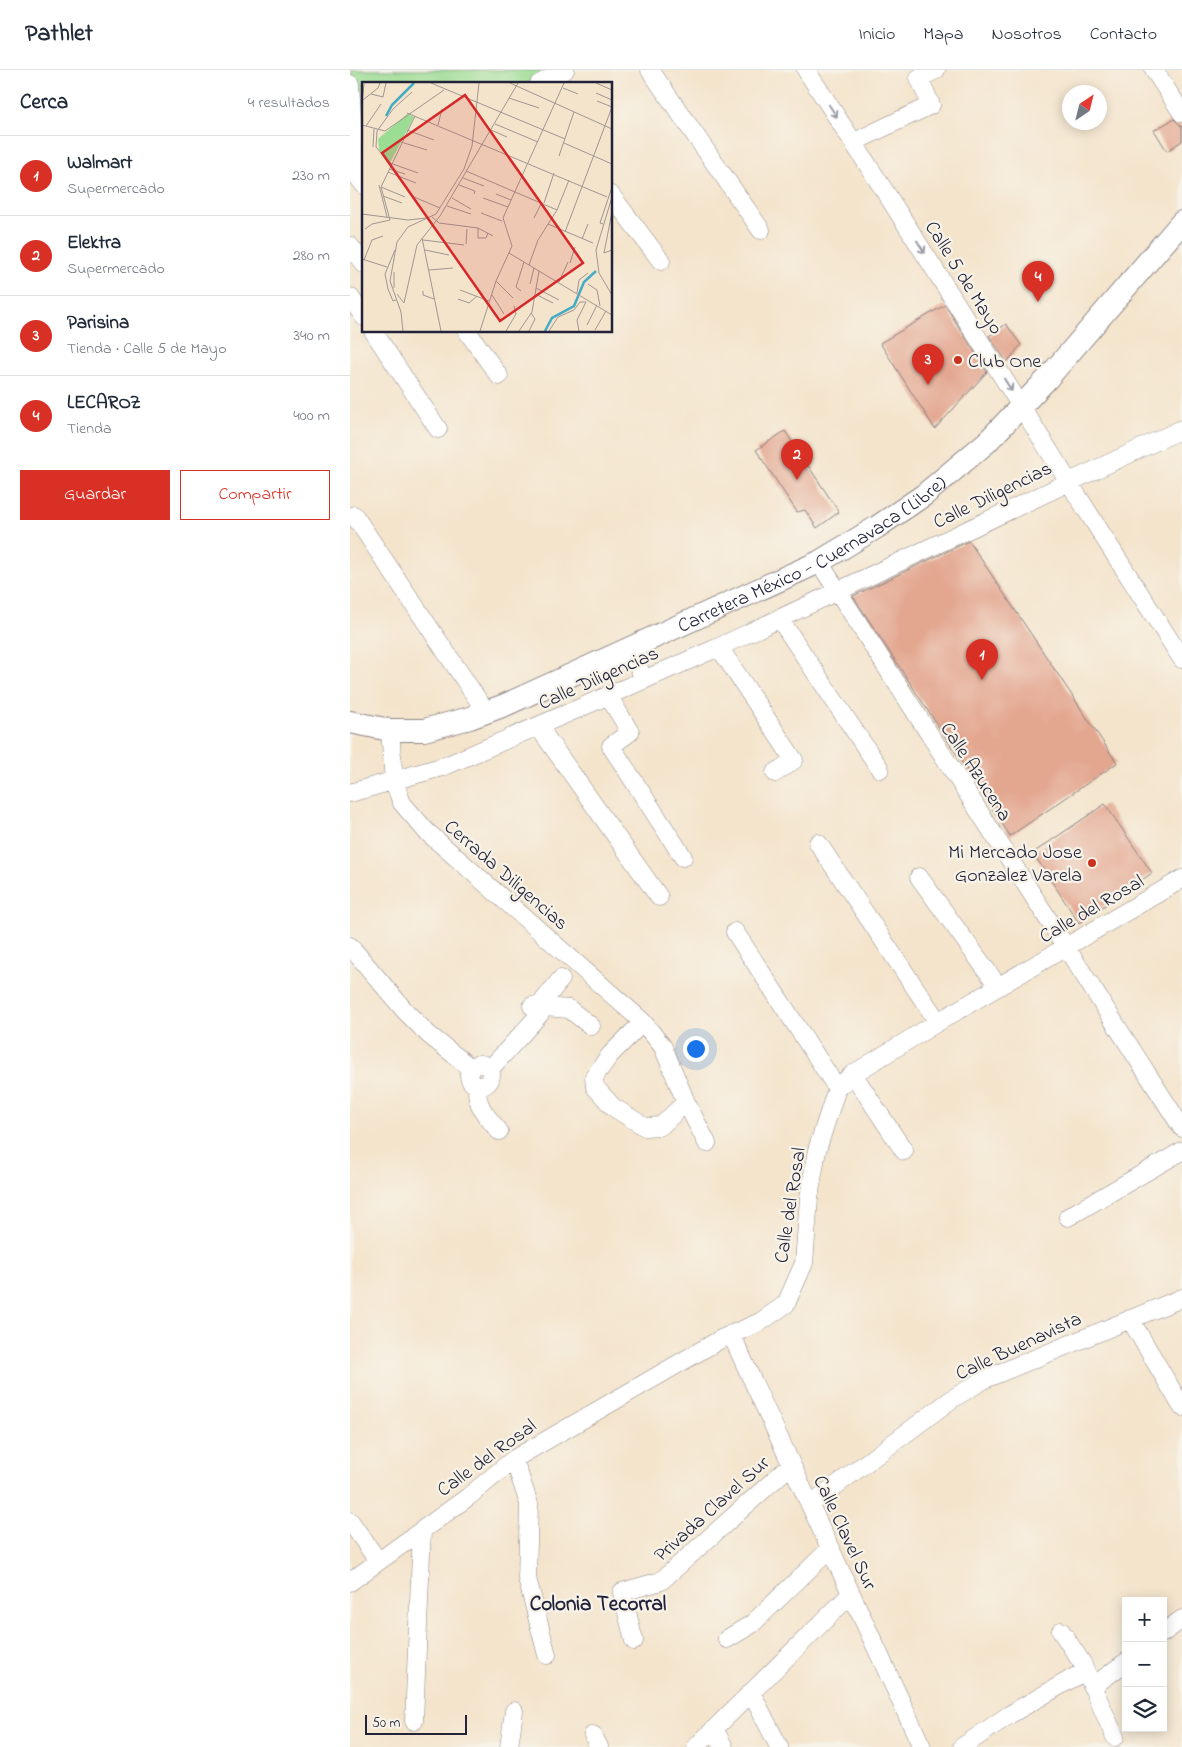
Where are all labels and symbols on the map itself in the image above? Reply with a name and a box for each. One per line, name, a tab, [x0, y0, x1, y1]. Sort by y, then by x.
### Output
inset map	[362, 82, 612, 332]
north arrow	[1062, 85, 1107, 130]
one-way arrow	[828, 103, 838, 117]
street label: Calle 5 de Mayo	[916, 216, 1009, 341]
one-way arrow	[917, 240, 927, 254]
pin: 4	[1022, 261, 1054, 302]
pin: 3	[912, 344, 944, 385]
place label: Club One	[968, 348, 1041, 377]
marker: Club One	[952, 354, 964, 366]
one-way arrow	[1003, 377, 1013, 391]
pin: 2	[781, 439, 813, 480]
street label: Calle Diligencias	[929, 455, 1058, 538]
street label: Carretera México - Cuernavaca (Libre)	[673, 470, 954, 642]
pin: 1	[966, 639, 998, 680]
street label: Calle Diligencias	[534, 640, 664, 720]
street label: Calle Azucena	[932, 717, 1018, 828]
street label: Cerrada Diligencias	[436, 814, 574, 939]
place label: Mi Mercado Jose Gonzalez Varela	[948, 839, 1082, 891]
marker: Mi Mercado Jose Gonzalez Varela	[1086, 857, 1098, 869]
street label: Calle del Rosal	[1034, 868, 1150, 952]
your location	[683, 1036, 709, 1062]
street label: Calle del Rosal	[768, 1145, 815, 1265]
street label: Calle Buenavista	[951, 1305, 1087, 1389]
street label: Calle del Rosal	[432, 1413, 543, 1505]
street label: Privada Clavel Sur	[648, 1449, 778, 1570]
street label: Calle Clavel Sur	[804, 1471, 883, 1596]
district label: Colonia Tecorral	[530, 1590, 667, 1620]
scale bar	[365, 1712, 468, 1735]

